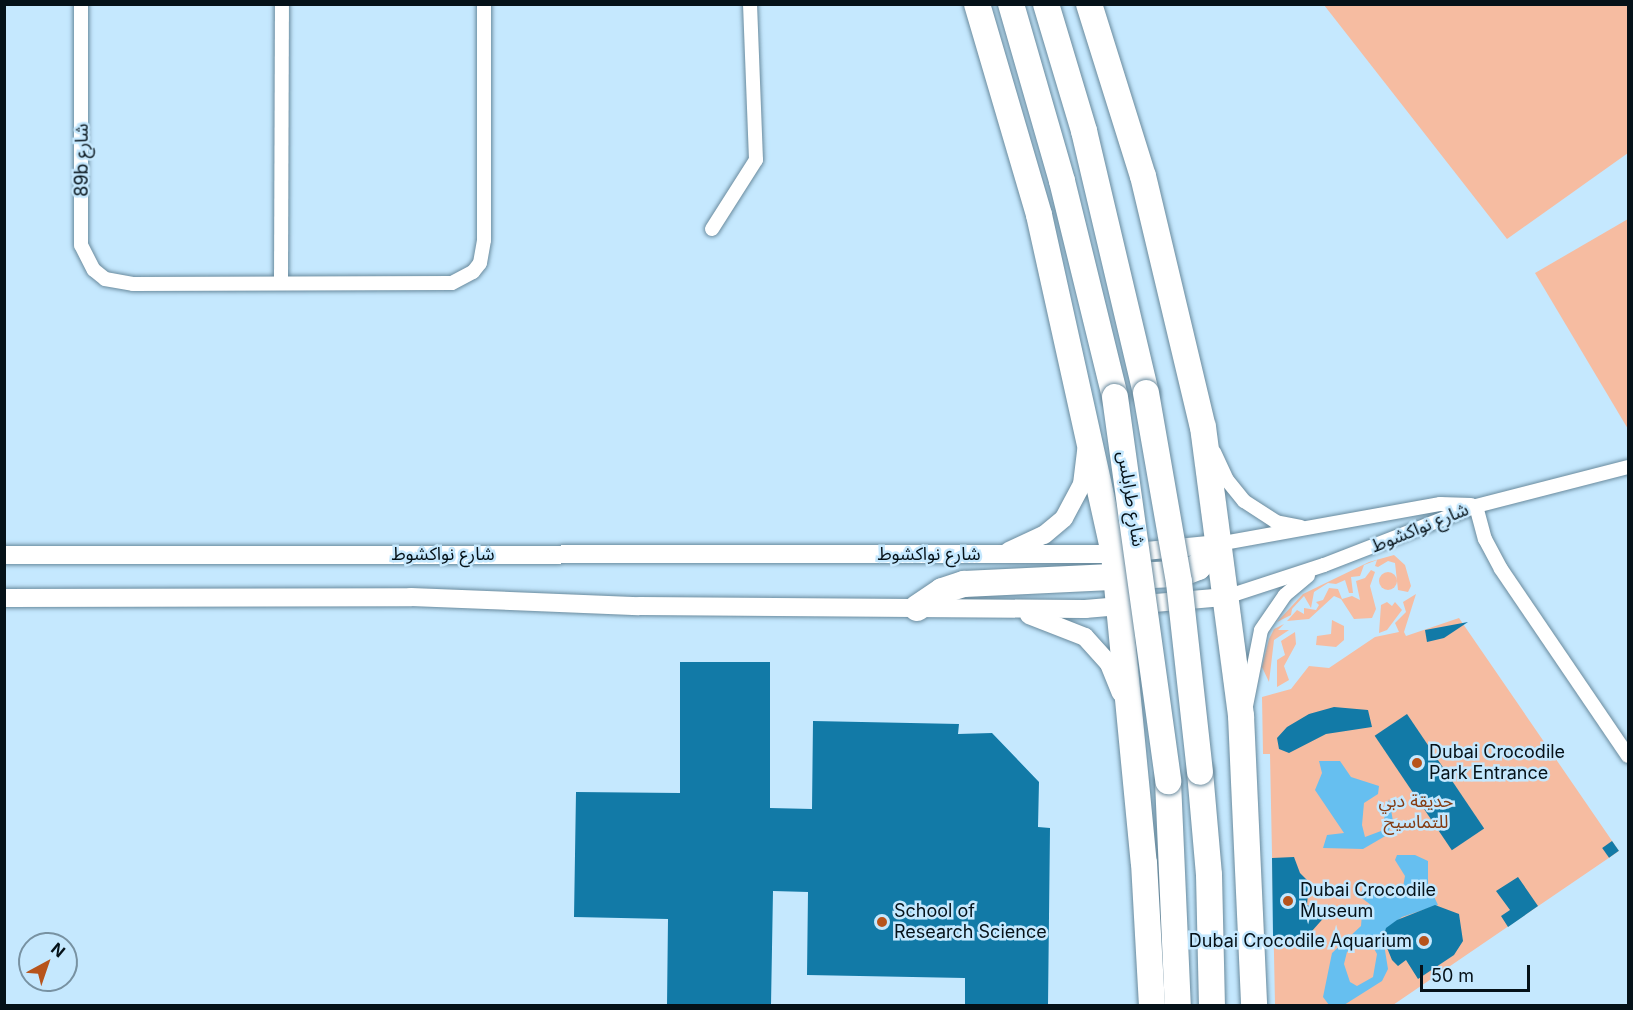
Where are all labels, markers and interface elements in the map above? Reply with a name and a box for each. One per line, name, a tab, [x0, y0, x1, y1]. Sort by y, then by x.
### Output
street label: 89b شارع	[71, 123, 93, 197]
street label: شارع طرابلس	[1113, 450, 1149, 548]
street label: شارع نواكشوط	[1368, 499, 1472, 557]
street label: شارع نواكشوط	[391, 543, 495, 565]
street label: شارع نواكشوط	[877, 543, 981, 565]
place label: Dubai Crocodile Park Entrance	[1429, 742, 1565, 784]
marker: Dubai Crocodile Park Entrance	[1410, 756, 1424, 770]
park label: حديقة دبي للتماسيح	[1379, 791, 1453, 834]
place label: Dubai Crocodile Museum	[1300, 880, 1436, 922]
marker: Dubai Crocodile Museum	[1281, 894, 1295, 908]
place label: School of Research Science	[894, 901, 1047, 944]
marker: School of Research Science	[875, 915, 889, 929]
place label: Dubai Crocodile Aquarium	[1189, 930, 1412, 952]
north arrow	[18, 932, 78, 992]
marker: Dubai Crocodile Aquarium	[1417, 934, 1431, 948]
text: N	[47, 938, 69, 961]
scale bar	[1423, 953, 1532, 991]
text: 50 m	[1431, 965, 1474, 986]

